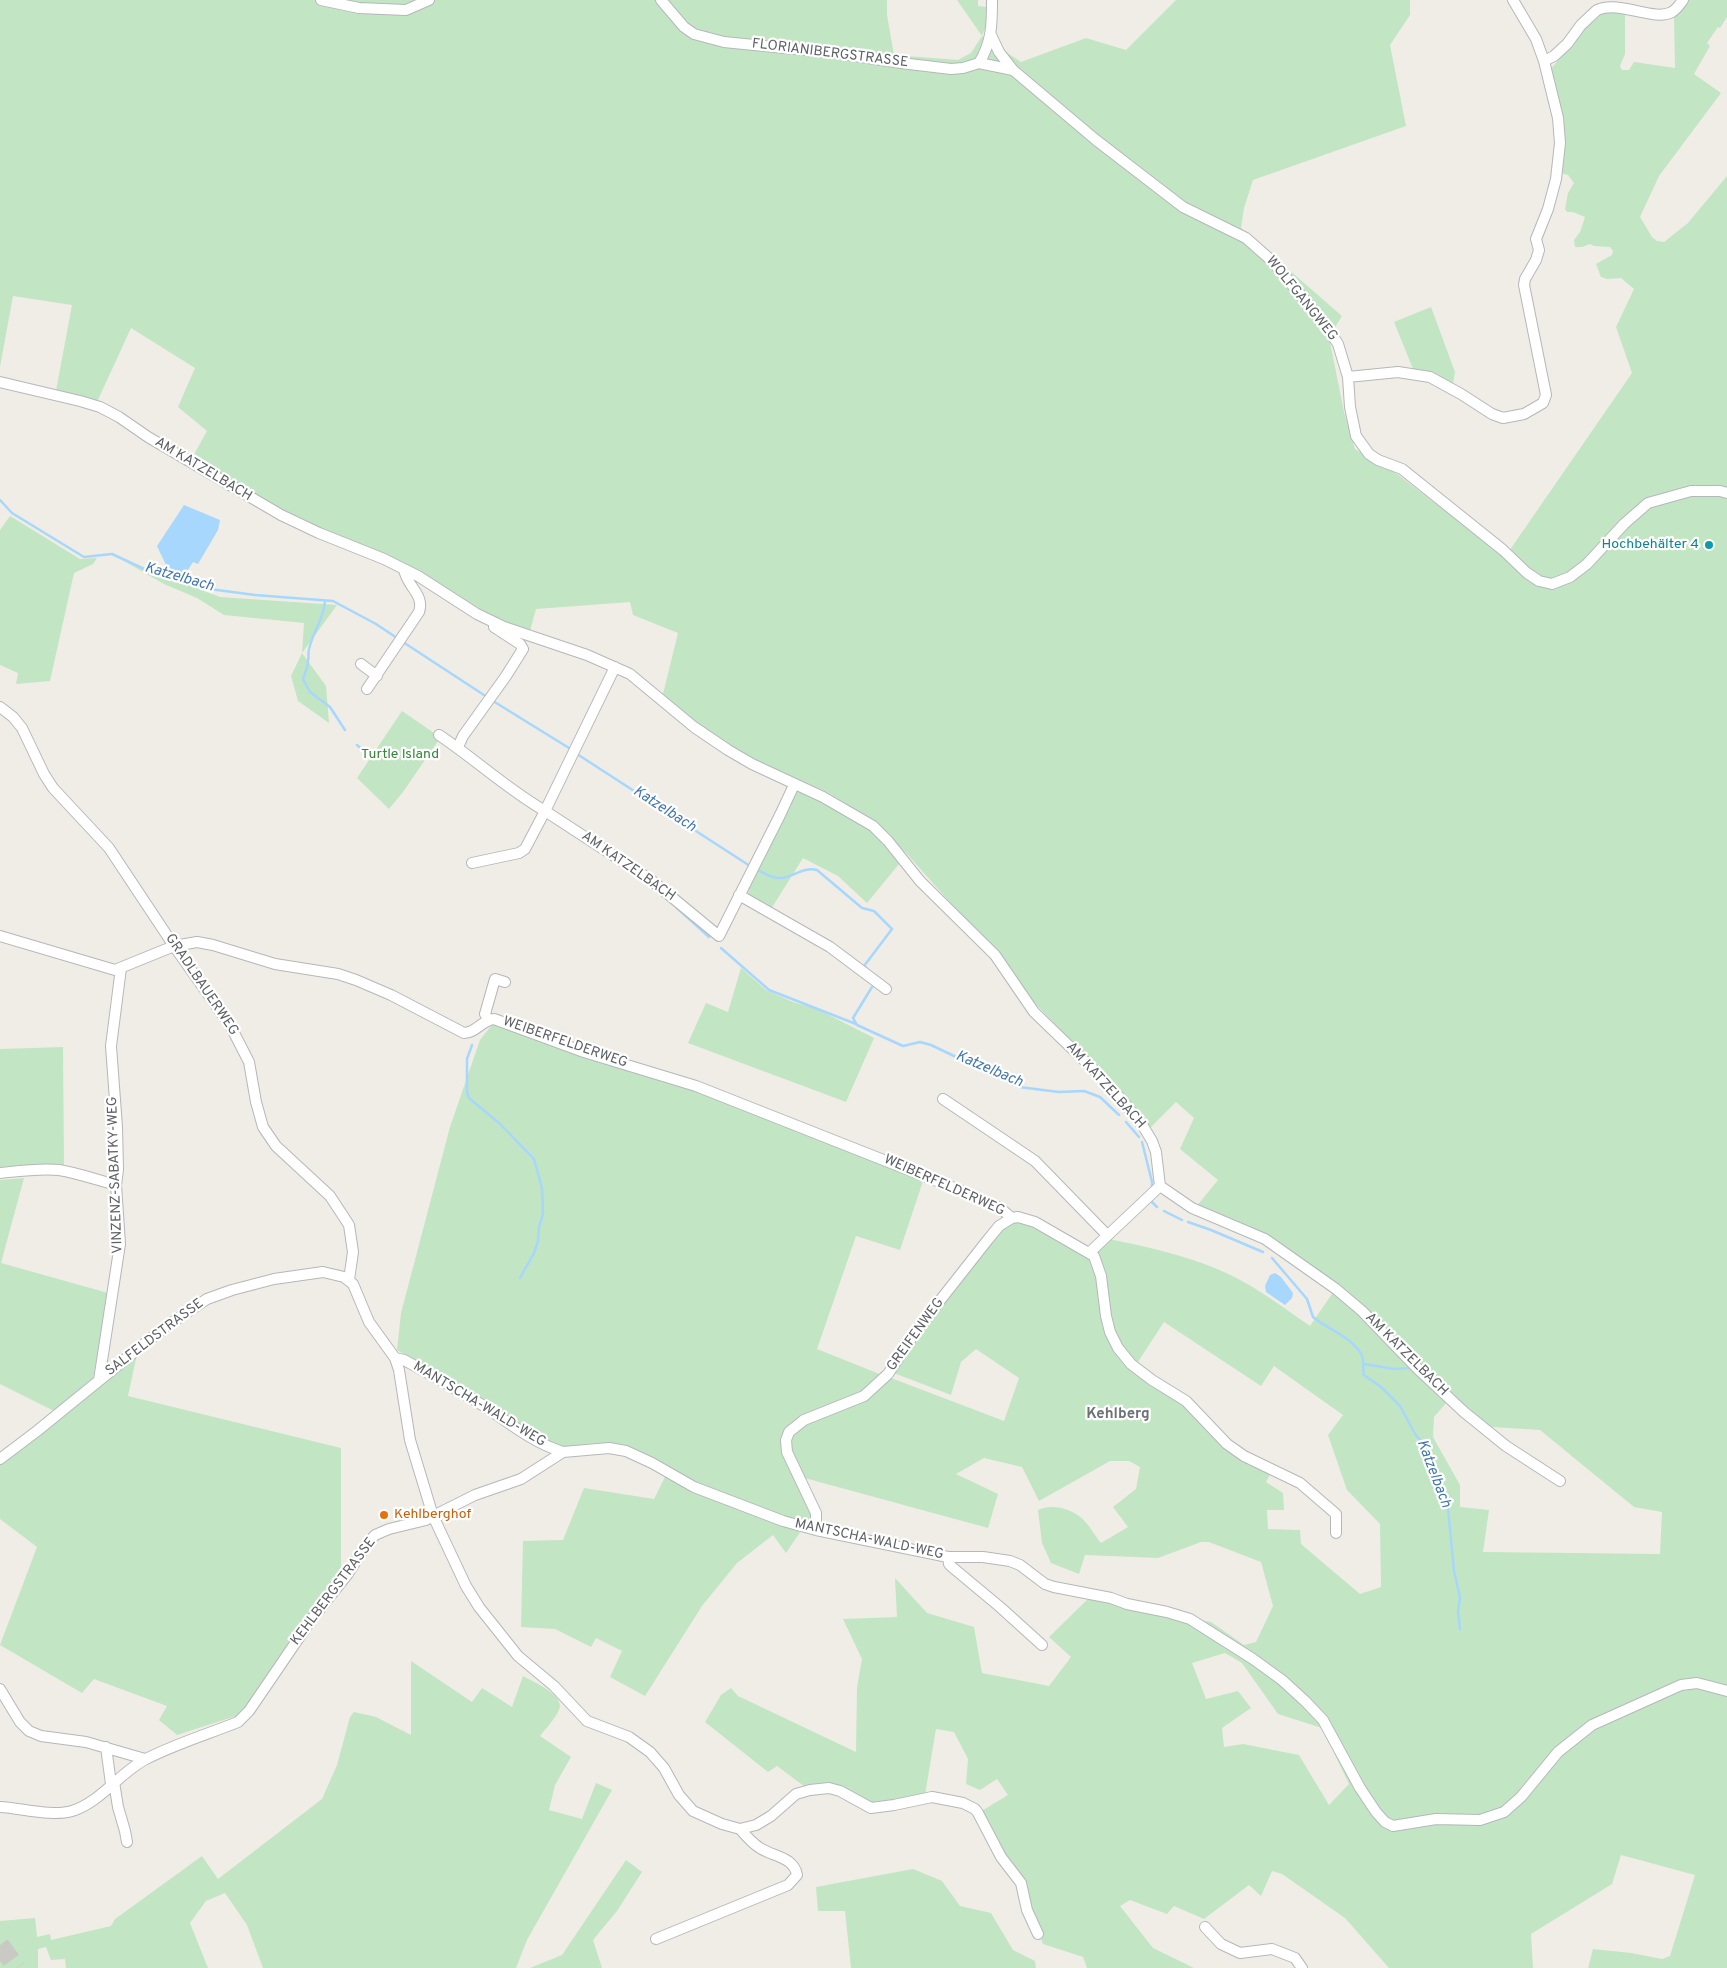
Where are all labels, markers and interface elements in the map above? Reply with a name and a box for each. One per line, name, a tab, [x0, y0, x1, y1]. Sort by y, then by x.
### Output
street label: FLORIANIBERGSTRASSE	[751, 36, 909, 72]
street label: WOLFGANGWEG	[1262, 253, 1340, 345]
street label: AM KATZELBACH	[151, 434, 255, 506]
place label: Hochbehälter 4	[1601, 537, 1699, 553]
marker: Hochbehälter 4	[1703, 539, 1715, 551]
water label: Katzelbach	[142, 560, 216, 596]
park label: Turtle Island	[361, 747, 439, 763]
water label: Katzelbach	[629, 783, 699, 837]
street label: AM KATZELBACH	[578, 828, 678, 906]
street label: GRADLBAUERWEG	[161, 931, 241, 1039]
street label: WEIBERFELDERWEG	[500, 1014, 630, 1072]
street label: AM KATZELBACH	[1062, 1039, 1148, 1133]
water label: Katzelbach	[953, 1048, 1025, 1092]
street label: VINZENZ-SABATKY-WEG	[105, 1096, 127, 1254]
street label: WEIBERFELDERWEG	[881, 1152, 1007, 1220]
street label: GREIFENWEG	[884, 1295, 948, 1375]
street label: SALFELDSTRASSE	[103, 1296, 207, 1380]
street label: AM KATZELBACH	[1361, 1310, 1451, 1400]
street label: MANTSCHA-WALD-WEG	[410, 1359, 548, 1451]
district label: Kehlberg	[1086, 1406, 1150, 1424]
water label: Katzelbach	[1412, 1438, 1454, 1510]
place label: Kehlberghof	[394, 1507, 471, 1523]
marker: Kehlberghof	[378, 1509, 390, 1521]
street label: MANTSCHA-WALD-WEG	[793, 1516, 945, 1564]
street label: KEHLBERGSTRASSE	[288, 1535, 380, 1649]

